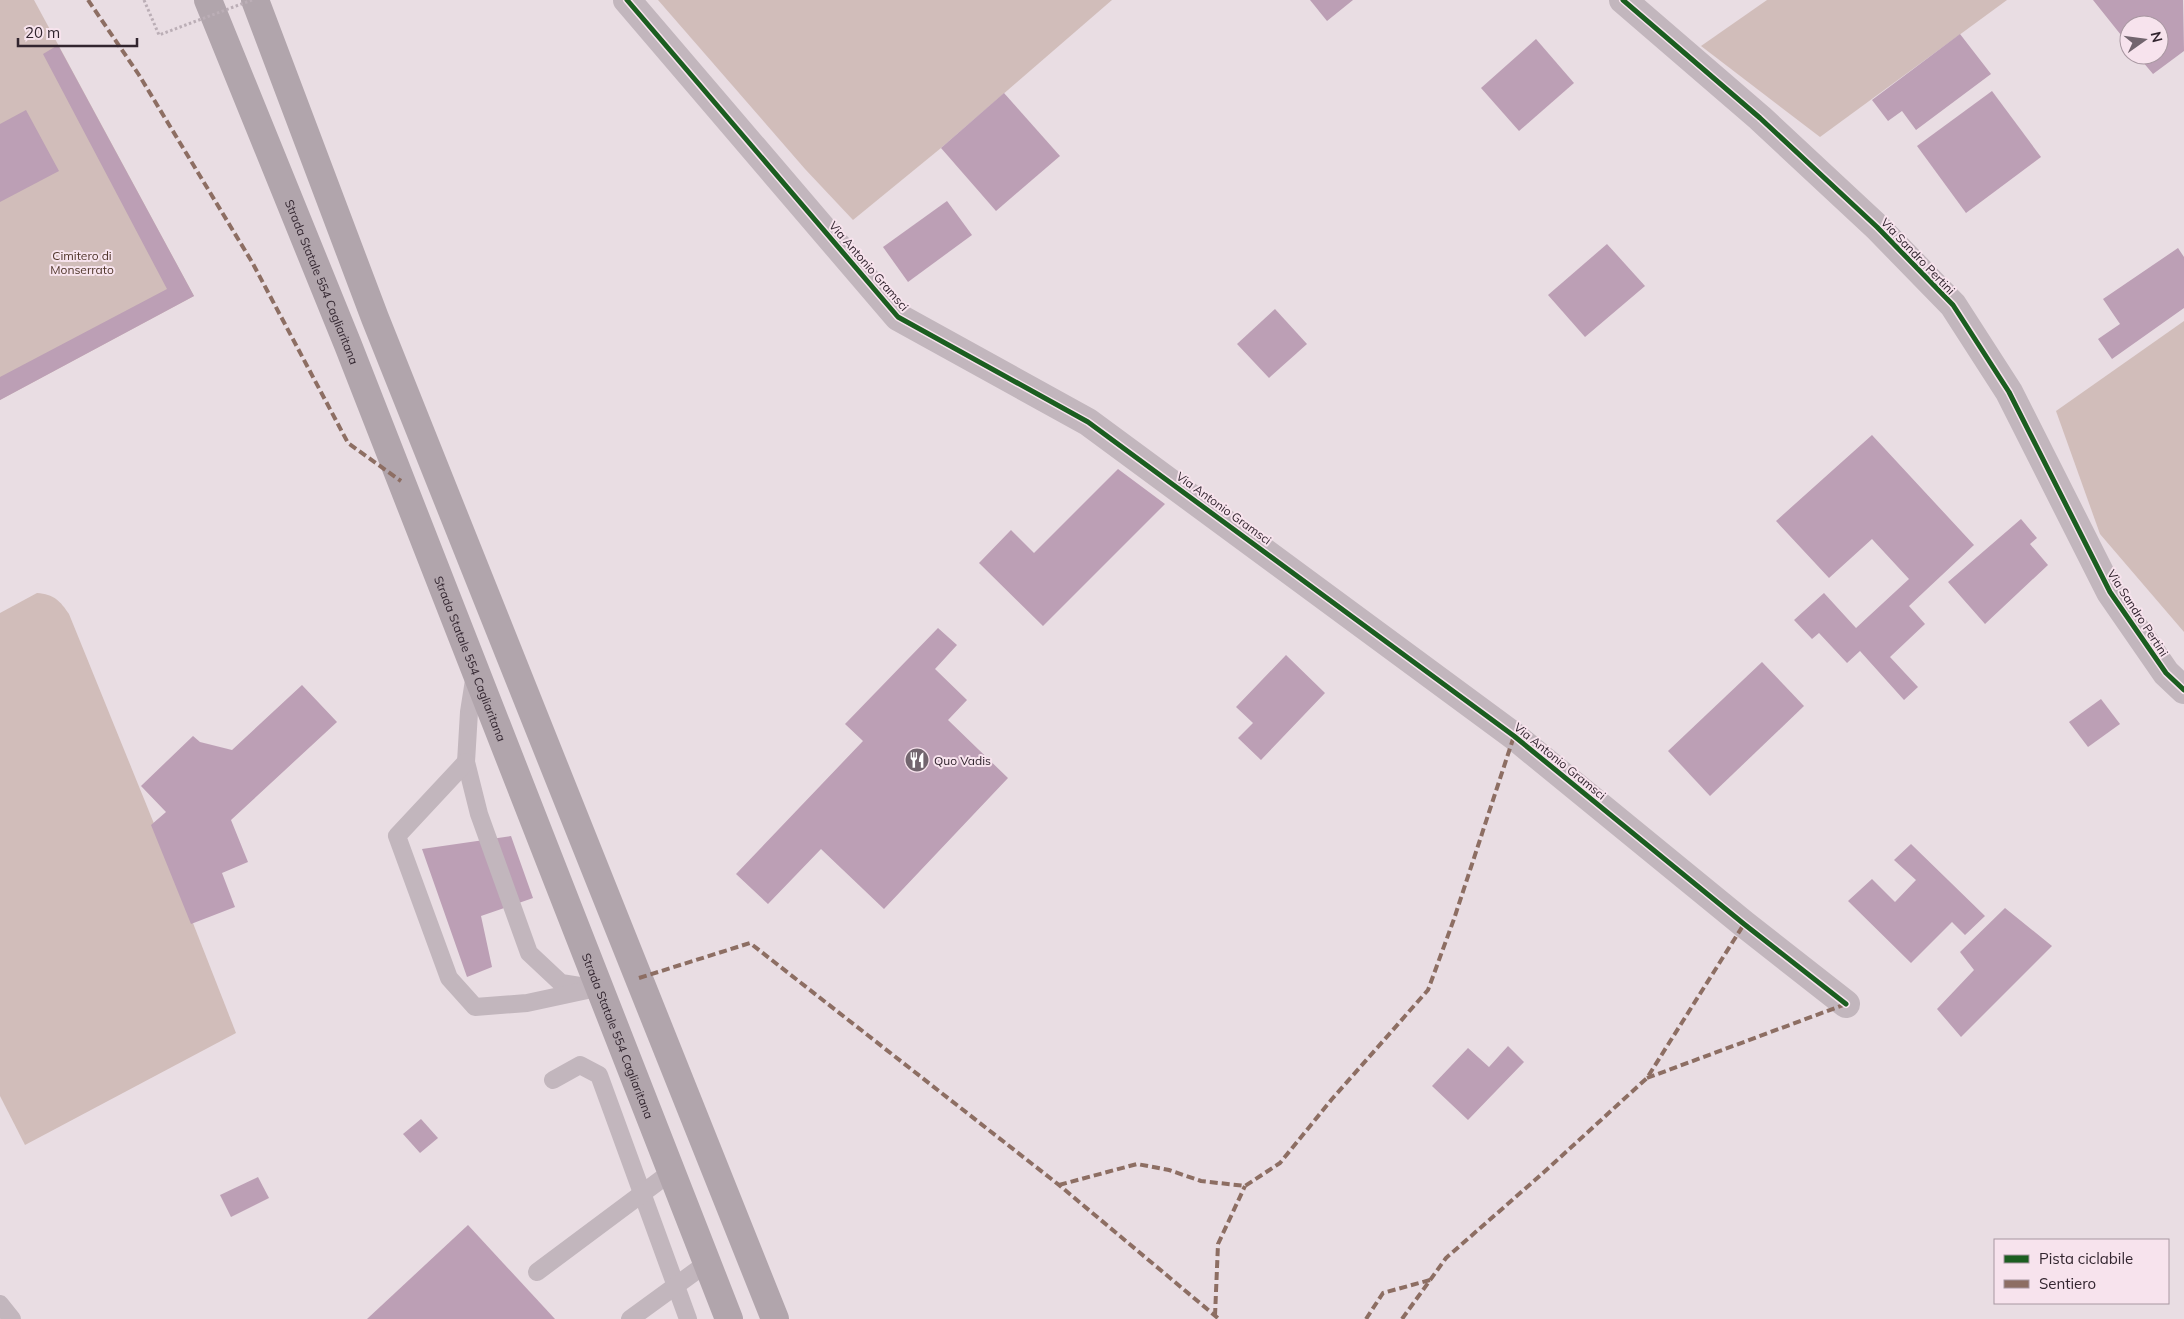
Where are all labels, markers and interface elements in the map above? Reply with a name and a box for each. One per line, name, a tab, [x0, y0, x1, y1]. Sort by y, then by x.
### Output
scale bar	[18, 15, 136, 47]
north arrow	[2119, 15, 2169, 65]
text: 20 m	[25, 23, 60, 42]
text: N	[2147, 30, 2167, 44]
street label: Strada Statale 554 Cagliaritana	[282, 197, 362, 366]
street label: Via Sandro Pertini	[1878, 215, 1958, 297]
street label: Via Antonio Gramsci	[826, 218, 912, 314]
park label: Cimitero di Monserrato	[50, 248, 114, 277]
street label: Via Antonio Gramsci	[1174, 468, 1275, 548]
street label: Via Sandro Pertini	[2104, 567, 2172, 659]
street label: Strada Statale 554 Cagliaritana	[432, 574, 510, 743]
street label: Via Antonio Gramsci	[1511, 719, 1609, 803]
restaurant icon: Quo Vadis	[904, 747, 930, 773]
place label: Quo Vadis	[934, 753, 991, 768]
street label: Strada Statale 554 Cagliaritana	[579, 951, 657, 1121]
legend	[1994, 1239, 2169, 1304]
text: Pista ciclabile	[2039, 1249, 2133, 1268]
text: Sentiero	[2039, 1274, 2096, 1293]

